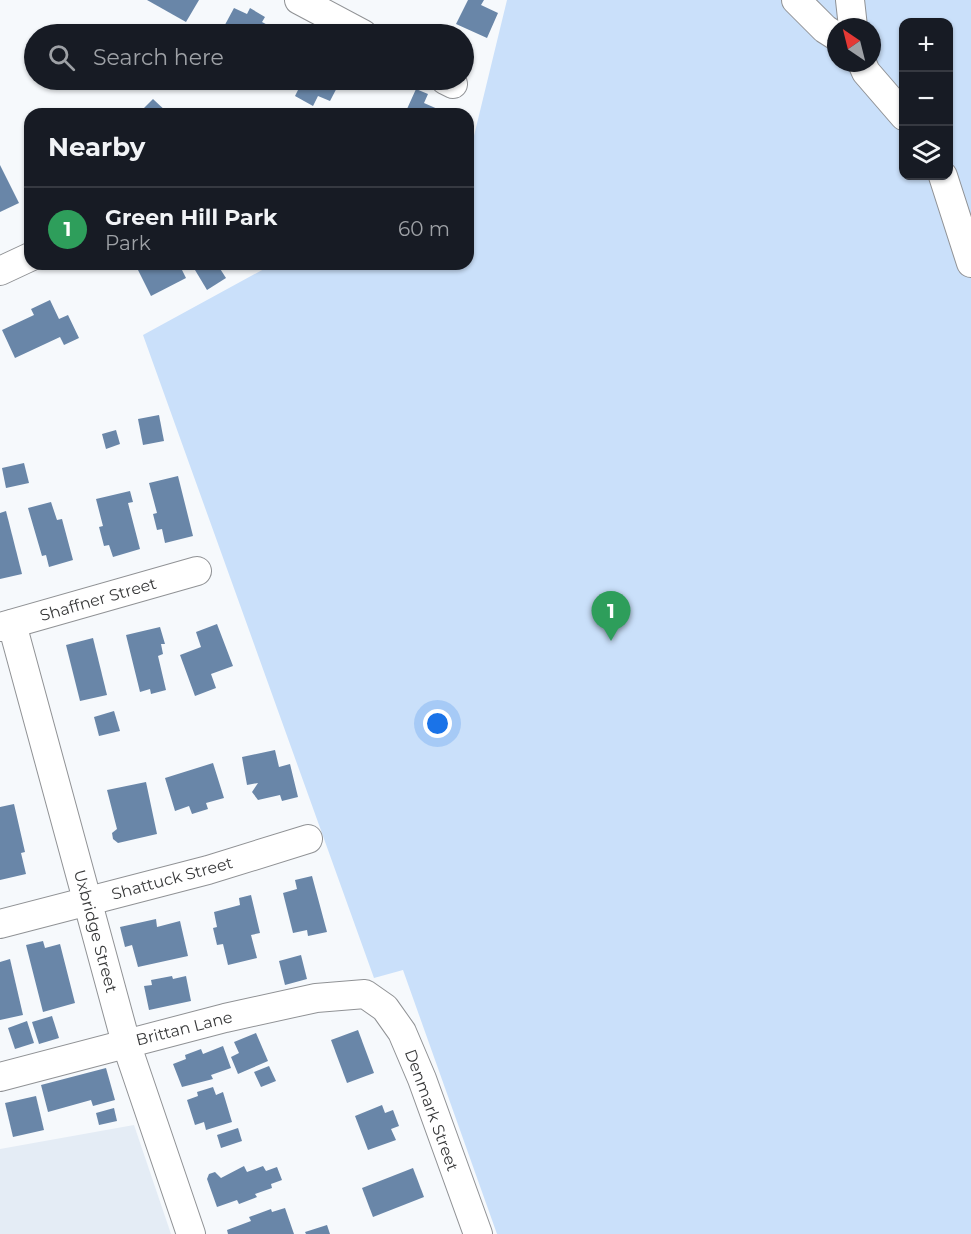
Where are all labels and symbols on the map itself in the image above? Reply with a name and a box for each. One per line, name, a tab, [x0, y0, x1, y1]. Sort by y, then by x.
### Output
north arrow	[827, 18, 881, 72]
street label: Shaffner Street	[38, 574, 159, 625]
pin: 1	[592, 592, 630, 641]
your location	[423, 709, 452, 738]
street label: Shattuck Street	[109, 853, 235, 904]
street label: Uxbridge Street	[70, 868, 121, 995]
street label: Brittan Lane	[134, 1007, 234, 1050]
street label: Denmark Street	[401, 1047, 463, 1174]

